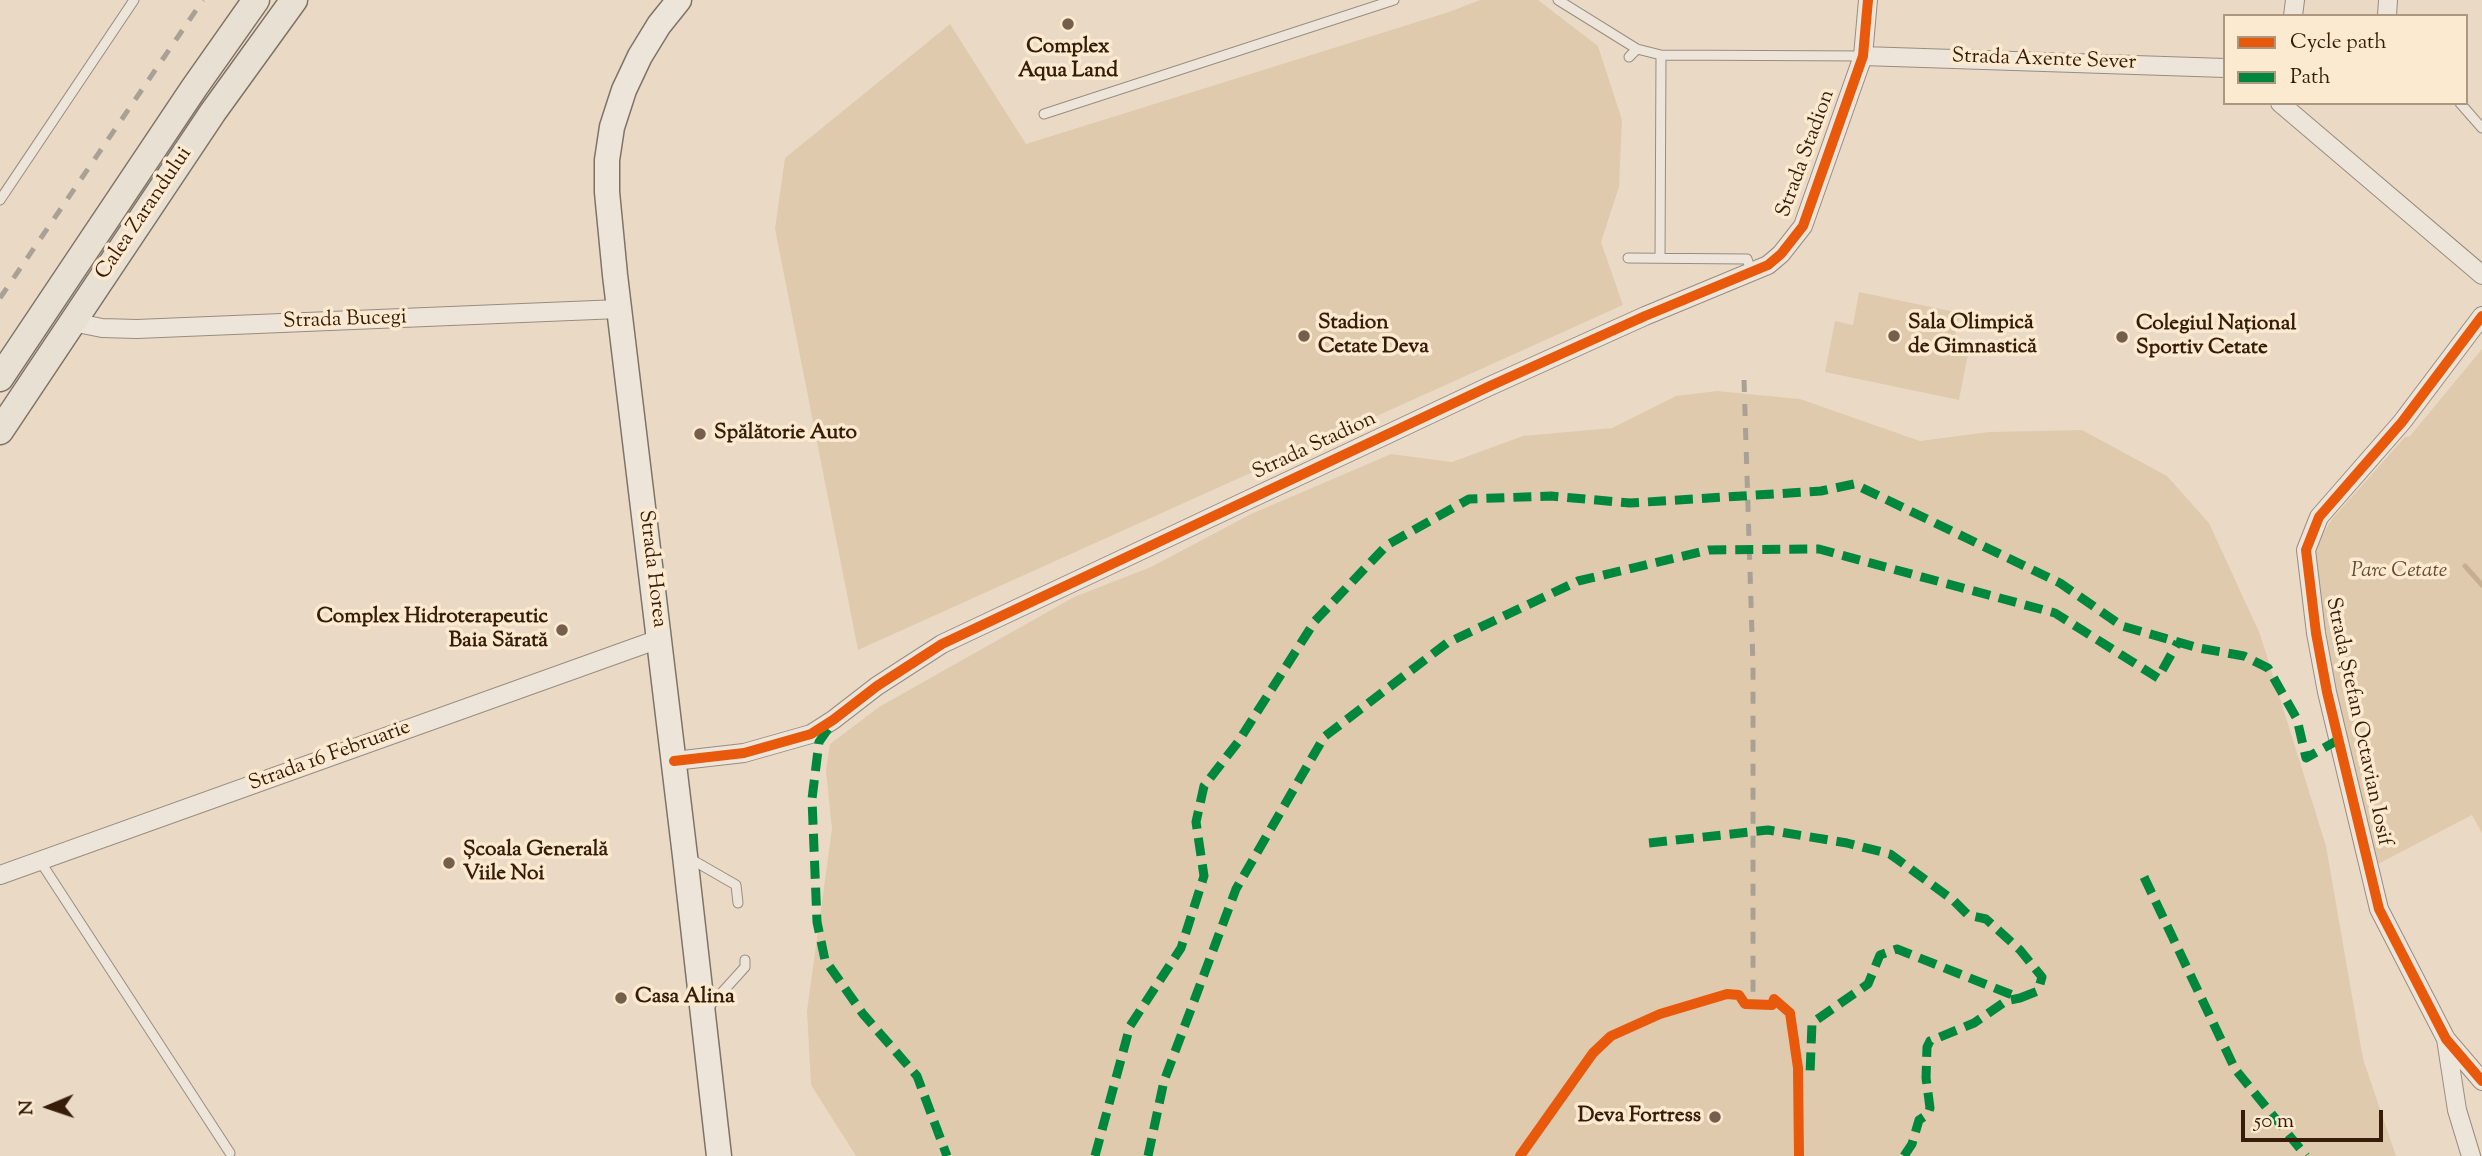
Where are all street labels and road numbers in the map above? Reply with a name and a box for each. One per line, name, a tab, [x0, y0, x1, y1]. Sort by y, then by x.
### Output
street label: Strada Axente Sever	[1951, 45, 2137, 77]
street label: Strada Stadion	[1772, 87, 1842, 221]
street label: Calea Zarandului	[91, 143, 199, 285]
street label: Strada Bucegi	[283, 306, 407, 336]
street label: Strada Stadion	[1249, 407, 1381, 487]
street label: Strada Horea	[631, 509, 671, 629]
street label: Strada Ștefan Octavian Iosif	[2318, 595, 2396, 849]
street label: Strada 16 Februarie	[246, 716, 414, 798]

